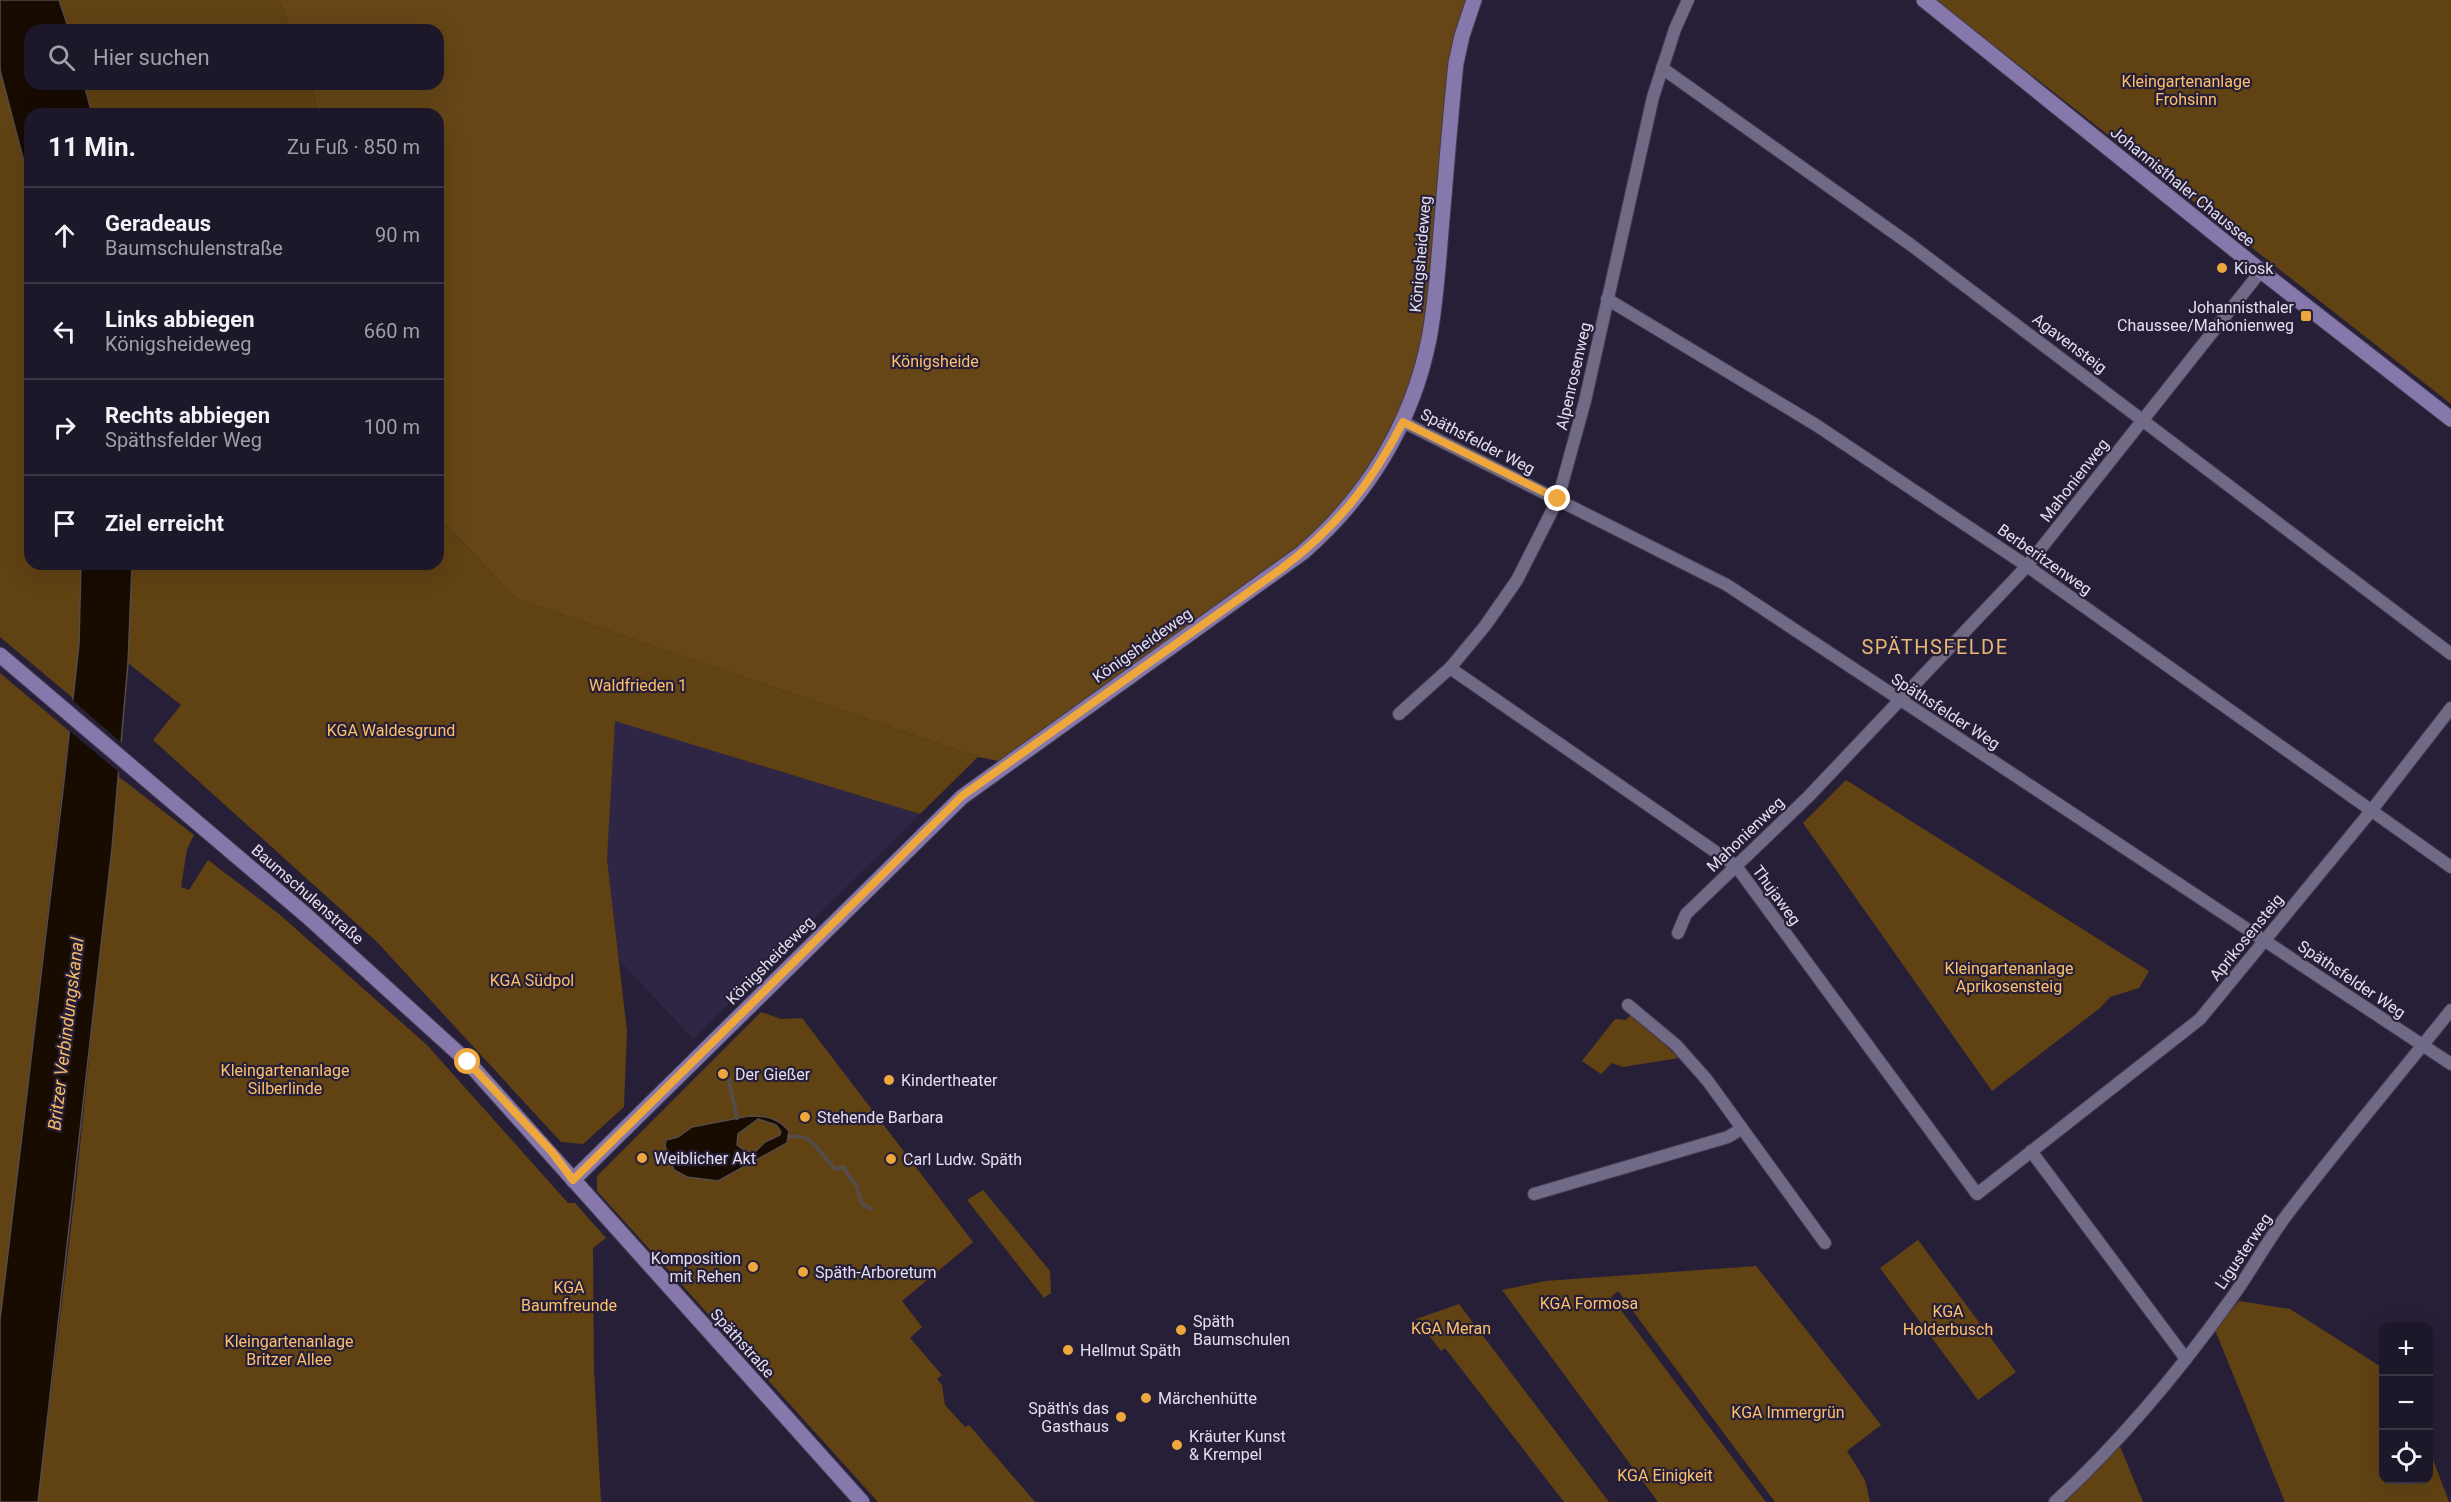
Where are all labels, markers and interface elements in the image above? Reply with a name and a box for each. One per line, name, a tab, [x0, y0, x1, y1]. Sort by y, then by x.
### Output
search box	[24, 24, 444, 90]
icon: search	[45, 41, 78, 74]
text: Hier suchen	[93, 45, 210, 70]
park label: Kleingartenanlage Frohsinn	[2122, 72, 2250, 109]
street label: Johannisthaler Chaussee	[2107, 122, 2259, 250]
text: 11 Min.	[48, 132, 136, 162]
text: Zu Fuß · 850 m	[287, 135, 420, 159]
street label: Königsheideweg	[1406, 195, 1435, 313]
text: Geradeaus	[105, 211, 211, 236]
icon: ahead	[48, 219, 81, 252]
text: 90 m	[375, 223, 420, 247]
text: Baumschulenstraße	[105, 236, 283, 260]
place label: Kiosk	[2234, 259, 2274, 278]
marker: Kiosk	[2215, 261, 2229, 275]
place label: Johannisthaler Chaussee/Mahonienweg	[2117, 298, 2295, 335]
text: Links abbiegen	[105, 307, 255, 332]
street label: Agavensteig	[2029, 309, 2110, 377]
marker: Johannisthaler Chaussee/Mahonienweg	[2299, 309, 2313, 323]
icon: left	[48, 315, 81, 348]
text: 660 m	[364, 319, 420, 343]
street label: Alpenrosenweg	[1552, 320, 1595, 432]
text: Königsheideweg	[105, 332, 251, 356]
park label: Königsheide	[891, 352, 979, 371]
text: Rechts abbiegen	[105, 403, 270, 428]
street label: Späthsfelder Weg	[1418, 404, 1538, 478]
icon: right	[48, 411, 81, 444]
text: 100 m	[364, 415, 420, 439]
text: Späthsfelder Weg	[105, 428, 262, 452]
street label: Mahonienweg	[2036, 435, 2113, 526]
route end	[1544, 485, 1570, 511]
icon: arrive	[48, 507, 81, 540]
text: Ziel erreicht	[105, 511, 224, 536]
street label: Berberitzenweg	[1994, 520, 2095, 599]
street label: Königsheideweg	[1089, 604, 1196, 687]
district label: SPÄTHSFELDE	[1861, 635, 2009, 659]
street label: Späthsfelder Weg	[1888, 669, 2004, 754]
park label: Waldfrieden 1	[589, 676, 687, 695]
park label: KGA Waldesgrund	[327, 721, 455, 740]
street label: Mahonienweg	[1703, 793, 1788, 876]
street label: Baumschulenstraße	[248, 841, 368, 948]
street label: Thujaweg	[1749, 862, 1805, 929]
street label: Aprikosensteig	[2206, 890, 2287, 985]
street label: Königsheideweg	[722, 912, 818, 1008]
water label: Britzer Verbindungskanal	[43, 936, 88, 1132]
street label: Späthsfelder Weg	[2294, 936, 2409, 1022]
park label: Kleingartenanlage Aprikosensteig	[1945, 959, 2073, 996]
park label: KGA Südpol	[490, 971, 574, 990]
route start	[454, 1048, 480, 1074]
park label: Kleingartenanlage Silberlinde	[221, 1061, 349, 1098]
place label: Der Gießer	[735, 1065, 811, 1084]
marker: Der Gießer	[716, 1067, 730, 1081]
place label: Kindertheater	[901, 1071, 998, 1090]
marker: Kindertheater	[882, 1073, 896, 1087]
place label: Stehende Barbara	[817, 1108, 943, 1127]
marker: Stehende Barbara	[798, 1110, 812, 1124]
place label: Weiblicher Akt	[654, 1149, 756, 1168]
place label: Carl Ludw. Späth	[903, 1150, 1022, 1169]
marker: Weiblicher Akt	[635, 1151, 649, 1165]
marker: Carl Ludw. Späth	[884, 1152, 898, 1166]
street label: Ligusterweg	[2211, 1210, 2276, 1293]
place label: Komposition mit Rehen	[651, 1249, 741, 1286]
marker: Komposition mit Rehen	[746, 1260, 760, 1274]
place label: Späth-Arboretum	[815, 1263, 936, 1282]
marker: Späth-Arboretum	[796, 1265, 810, 1279]
park label: KGA Baumfreunde	[521, 1278, 617, 1315]
park label: KGA Formosa	[1540, 1294, 1638, 1313]
park label: KGA Holderbusch	[1903, 1302, 1993, 1339]
street label: Späthstraße	[707, 1305, 779, 1382]
place label: Späth Baumschulen	[1193, 1312, 1290, 1349]
park label: KGA Meran	[1411, 1319, 1491, 1338]
map controls	[2379, 1322, 2433, 1484]
button: +	[2379, 1322, 2433, 1376]
marker: Späth Baumschulen	[1174, 1323, 1188, 1337]
park label: Kleingartenanlage Britzer Allee	[225, 1332, 353, 1369]
place label: Hellmut Späth	[1080, 1341, 1181, 1360]
marker: Hellmut Späth	[1061, 1343, 1075, 1357]
button: −	[2379, 1376, 2433, 1430]
place label: Märchenhütte	[1158, 1389, 1257, 1408]
marker: Märchenhütte	[1139, 1391, 1153, 1405]
place label: Späth's das Gasthaus	[1028, 1399, 1109, 1436]
park label: KGA Immergrün	[1731, 1403, 1845, 1422]
marker: Späth's das Gasthaus	[1114, 1410, 1128, 1424]
place label: Kräuter Kunst & Krempel	[1189, 1427, 1286, 1464]
button: locate	[2379, 1430, 2433, 1484]
marker: Kräuter Kunst & Krempel	[1170, 1438, 1184, 1452]
park label: KGA Einigkeit	[1617, 1466, 1713, 1485]

